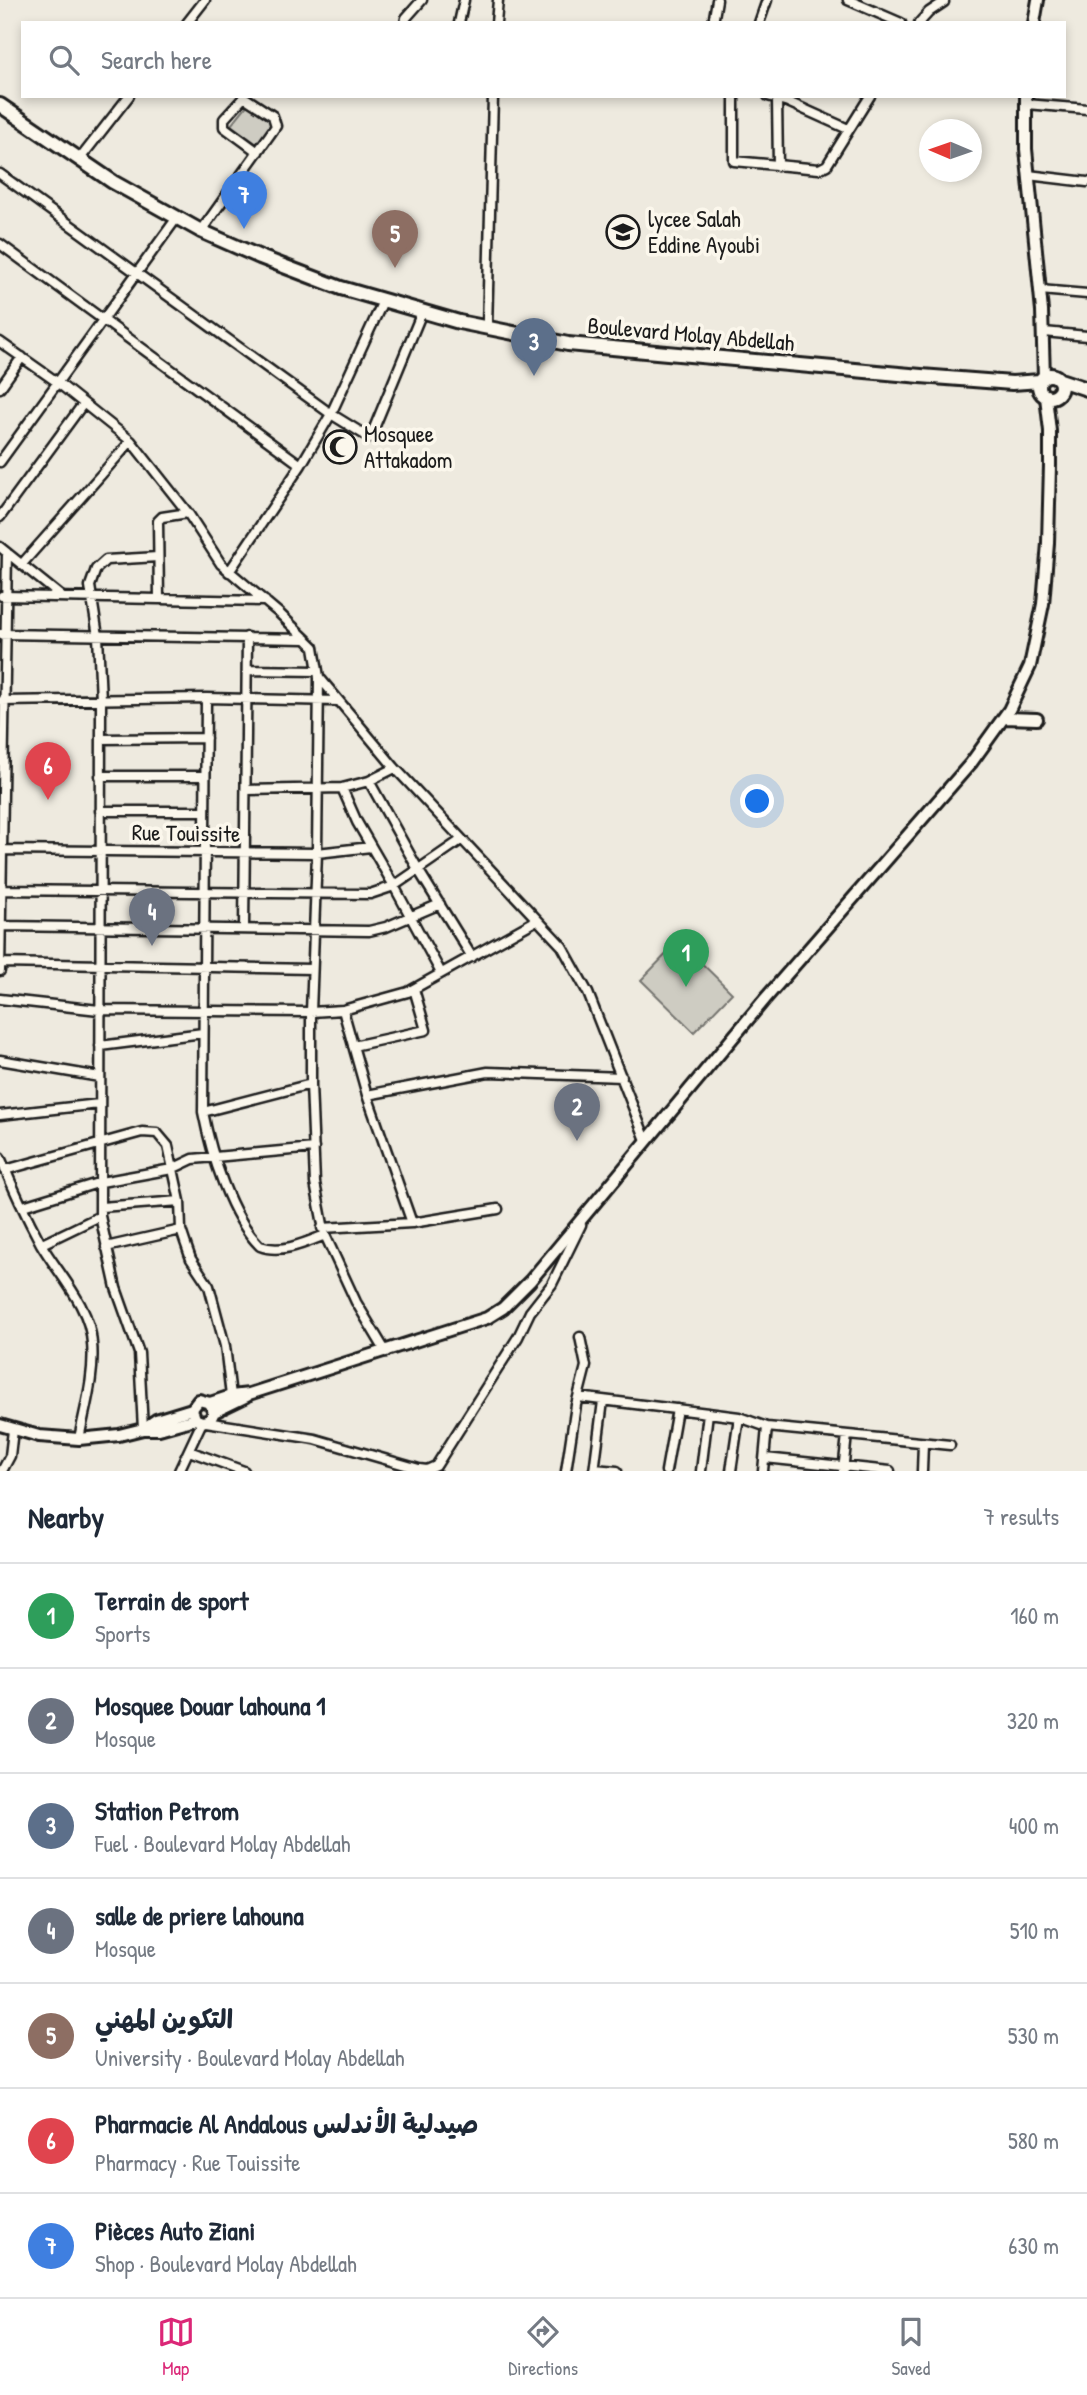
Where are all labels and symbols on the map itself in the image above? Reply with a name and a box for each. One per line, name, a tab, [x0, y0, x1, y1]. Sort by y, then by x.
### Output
north arrow	[919, 119, 982, 182]
pin: 7	[221, 171, 267, 229]
place label: lycee Salah Eddine Ayoubi	[648, 203, 760, 260]
pin: 5	[372, 210, 418, 268]
school or university icon: lycee Salah Eddine Ayoubi	[604, 213, 642, 251]
street label: Boulevard Molay Abdellah	[586, 309, 796, 358]
pin: 3	[511, 318, 557, 376]
place label: Mosquee Attakadom	[364, 418, 453, 475]
mosque icon: Mosquee Attakadom	[321, 428, 359, 466]
pin: 6	[25, 742, 71, 800]
your location	[740, 784, 774, 818]
street label: Rue Touissite	[132, 816, 240, 849]
pin: 4	[129, 888, 175, 946]
pin: 1	[663, 929, 709, 987]
pin: 2	[554, 1083, 600, 1141]

